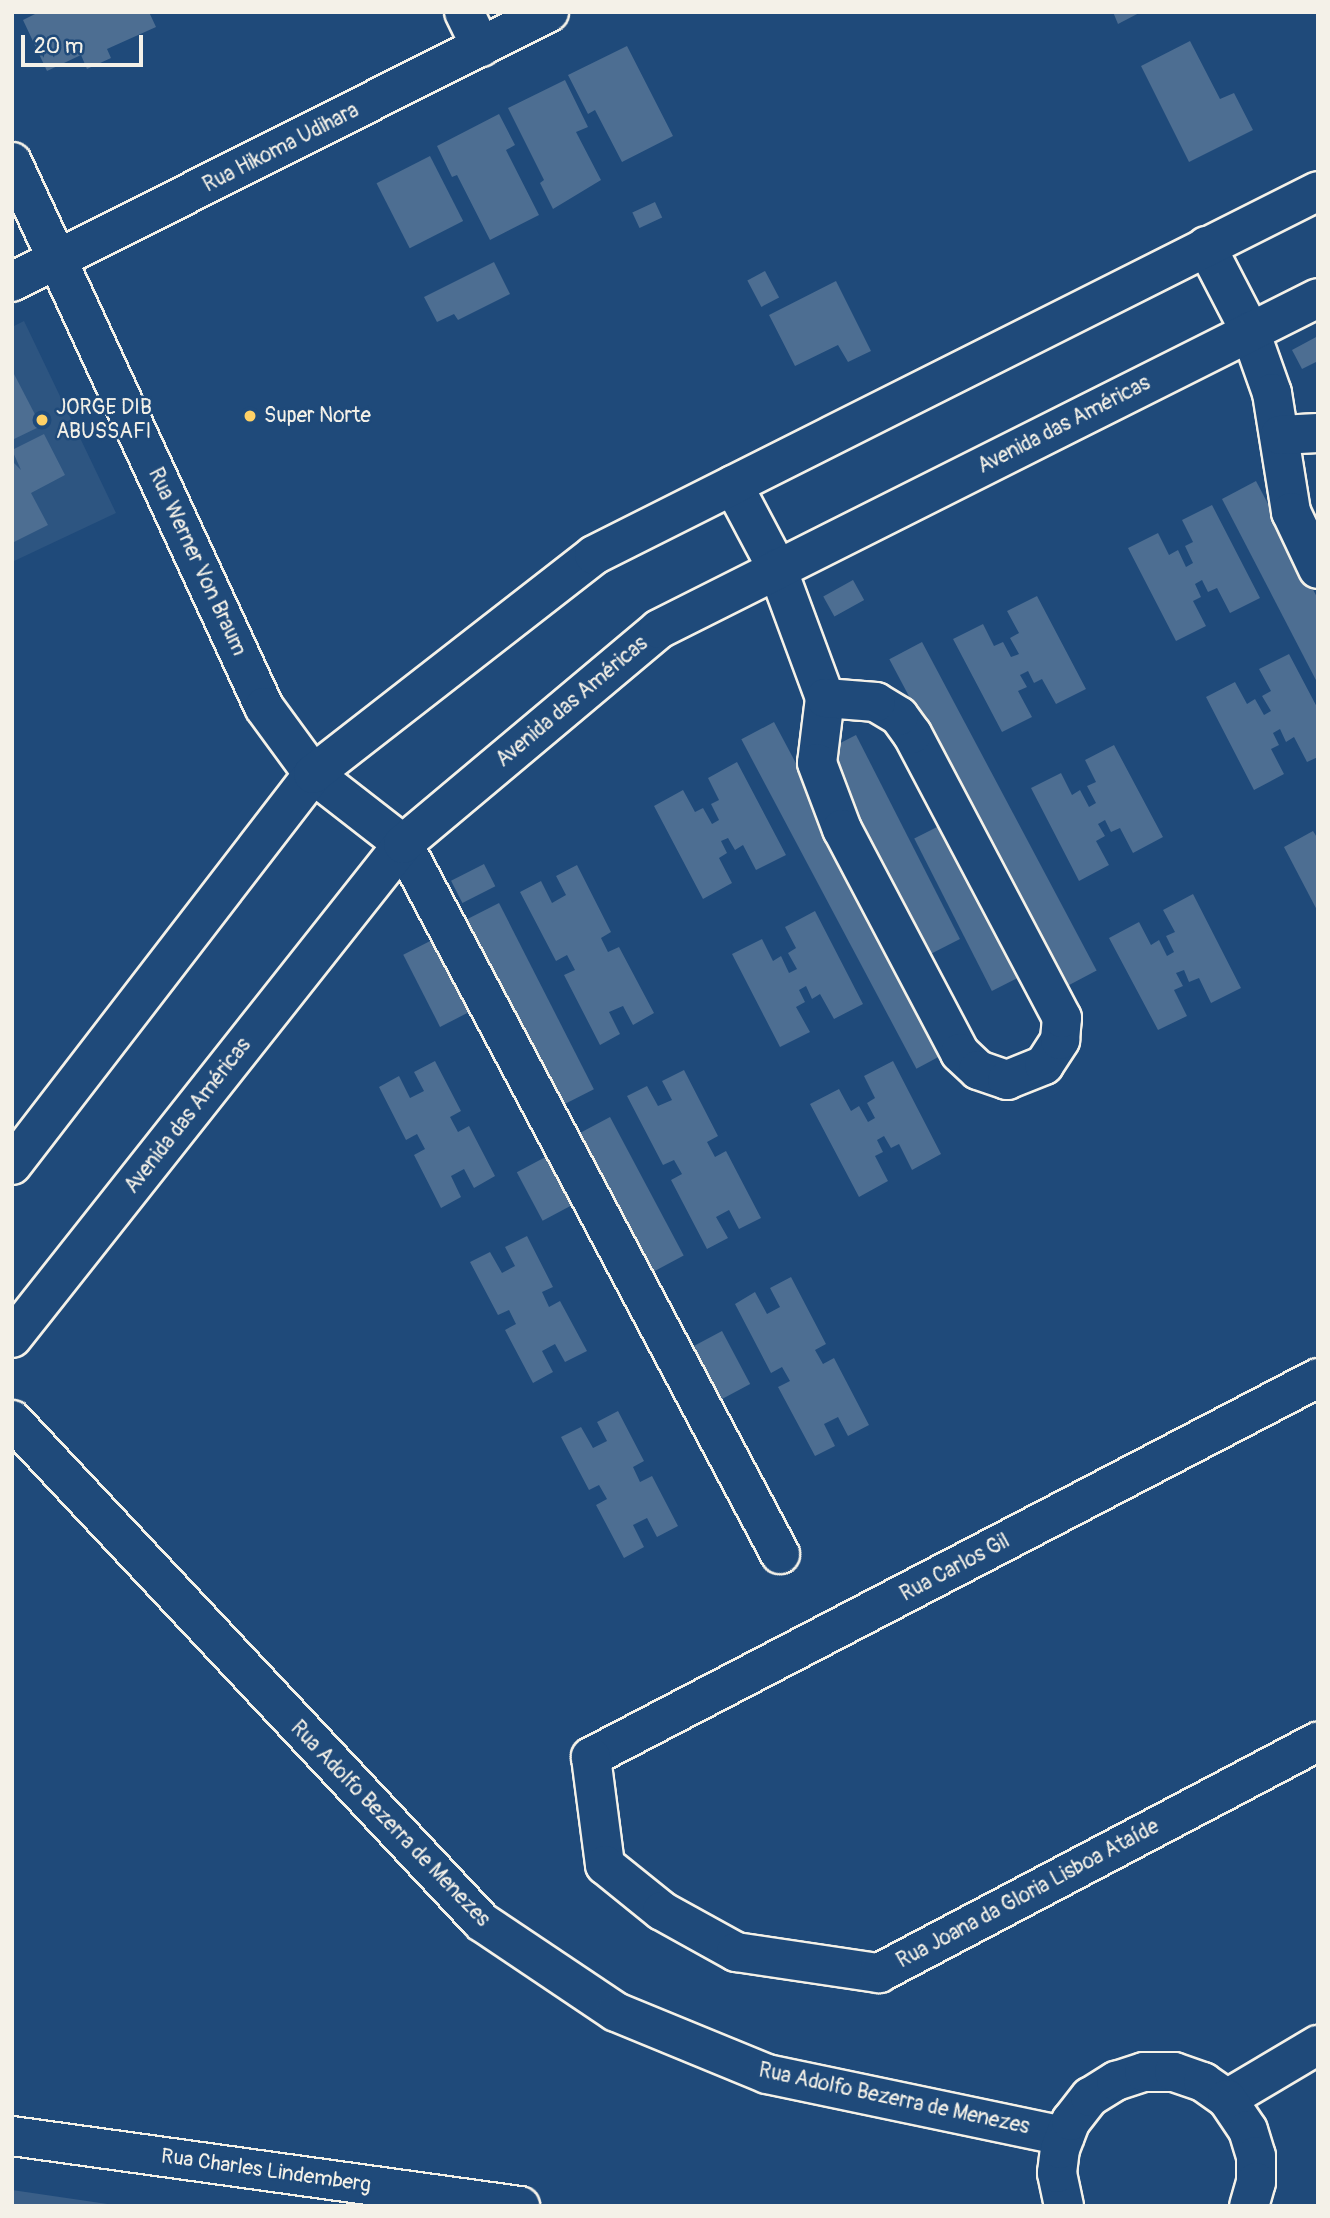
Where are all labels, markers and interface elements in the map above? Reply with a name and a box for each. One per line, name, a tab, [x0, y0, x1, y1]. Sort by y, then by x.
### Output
scale bar	[24, 21, 147, 65]
text: 20 m	[34, 33, 83, 60]
street label: Rua Hikoma Udihara	[199, 98, 363, 198]
street label: Avenida das Américas	[974, 371, 1154, 479]
place label: JORGE DIB ABUSSAFI	[56, 395, 152, 445]
place label: Super Norte	[264, 403, 371, 429]
marker: Super Norte	[242, 408, 258, 424]
marker: JORGE DIB ABUSSAFI	[34, 412, 50, 428]
street label: Rua Werner Von Braum	[142, 464, 252, 660]
street label: Avenida das Américas	[491, 631, 653, 773]
street label: Avenida das Américas	[120, 1033, 256, 1199]
street label: Rua Carlos Gil	[896, 1529, 1014, 1607]
street label: Rua Adolfo Bezerra de Menezes	[285, 1716, 495, 1932]
street label: Rua Joana da Gloria Lisboa Ataíde	[893, 1814, 1163, 1974]
street label: Rua Adolfo Bezerra de Menezes	[756, 2058, 1032, 2140]
street label: Rua Charles Lindemberg	[159, 2144, 373, 2198]

